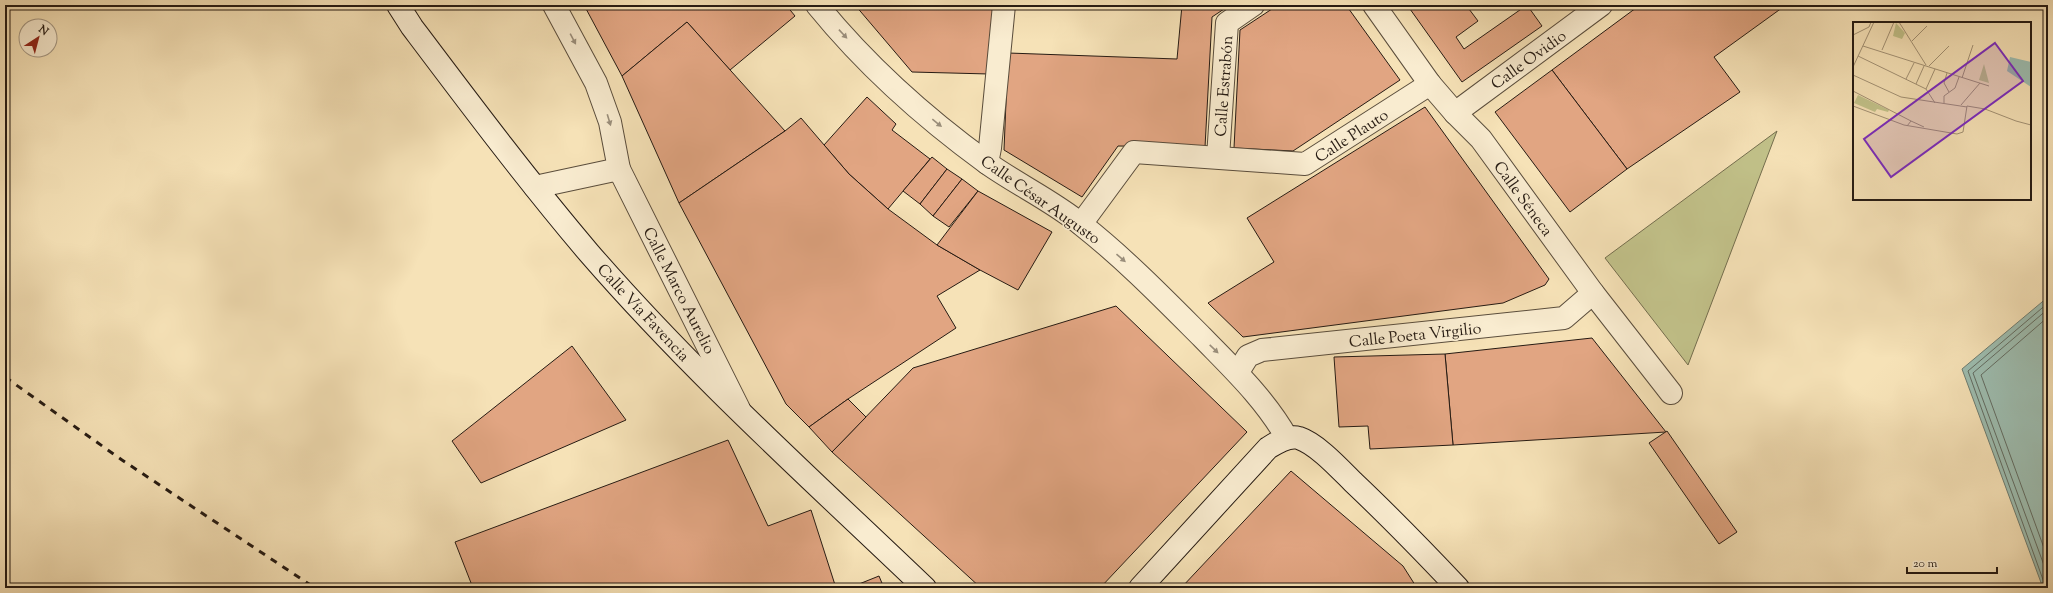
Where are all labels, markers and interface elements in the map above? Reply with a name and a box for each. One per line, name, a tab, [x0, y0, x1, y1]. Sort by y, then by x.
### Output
north arrow	[18, 18, 58, 58]
text: N	[34, 21, 52, 40]
inset map	[1853, 22, 2031, 200]
street label: Calle Ovidio	[1487, 26, 1572, 96]
one-way arrow	[838, 29, 848, 39]
one-way arrow	[569, 34, 576, 45]
street label: Calle Estrabón	[1210, 34, 1241, 137]
street label: Calle Plauto	[1311, 105, 1394, 170]
one-way arrow	[606, 114, 612, 126]
one-way arrow	[932, 119, 943, 127]
street label: Calle César Augusto	[975, 151, 1104, 251]
street label: Calle Séneca	[1487, 157, 1558, 242]
street label: Calle Marco Aurelio	[636, 224, 720, 359]
one-way arrow	[1115, 253, 1126, 262]
street label: Calle Vía Favencia	[591, 260, 694, 368]
street label: Calle Poeta Virgilio	[1348, 318, 1483, 355]
one-way arrow	[1209, 344, 1219, 354]
scale bar	[1907, 549, 1997, 575]
text: 20 m	[1913, 555, 1938, 573]

